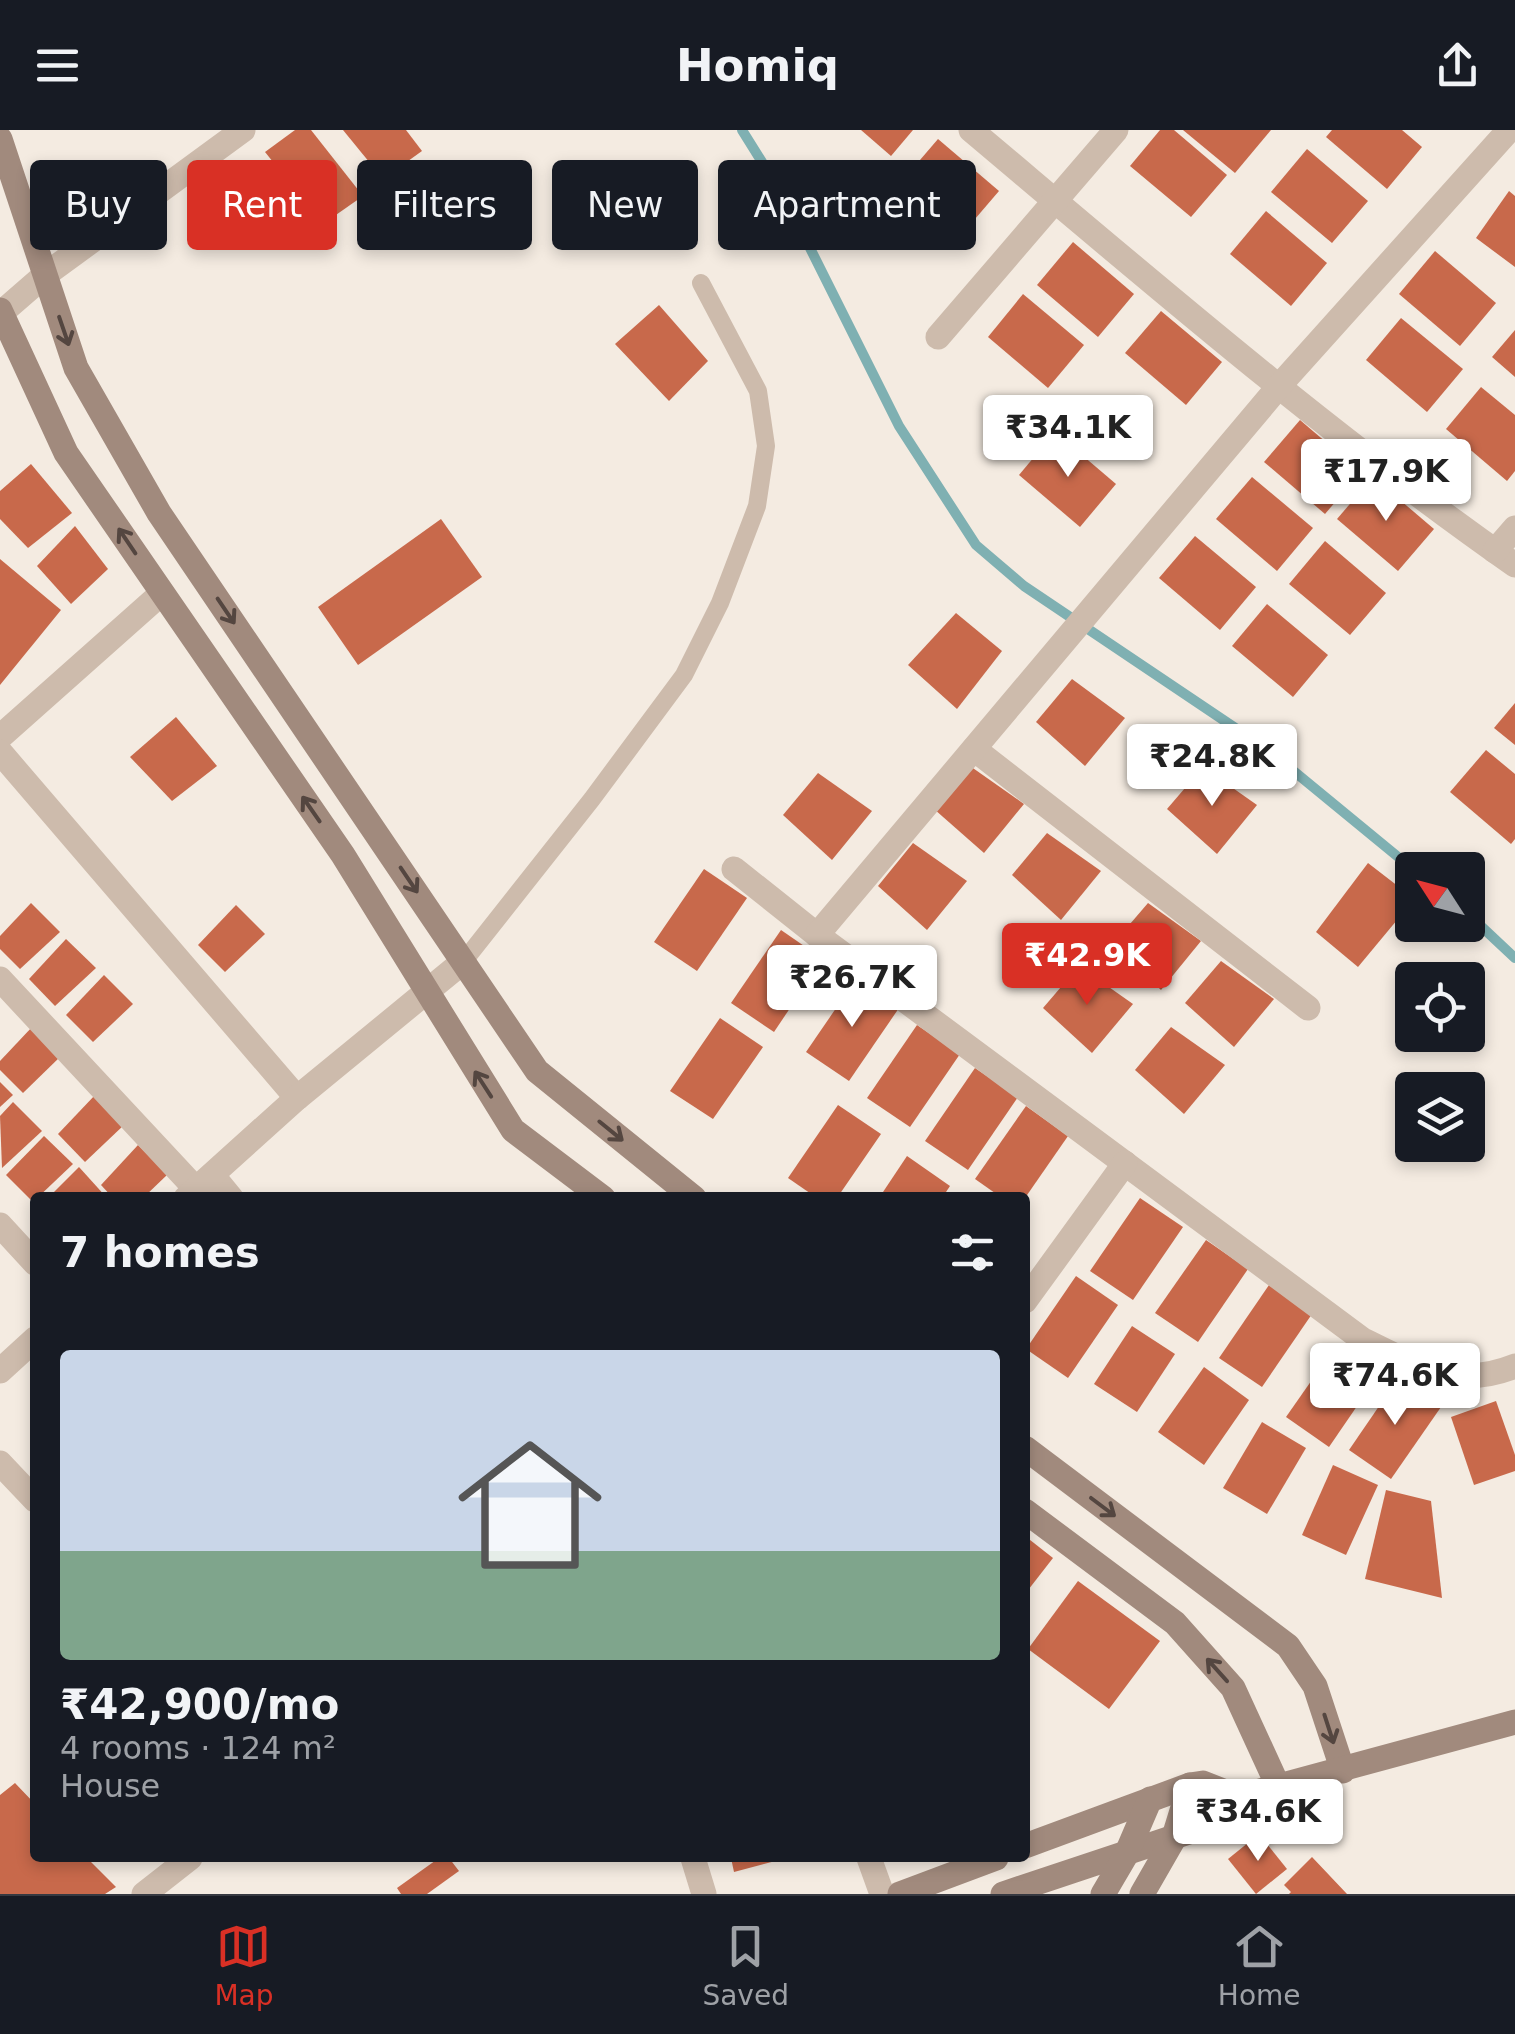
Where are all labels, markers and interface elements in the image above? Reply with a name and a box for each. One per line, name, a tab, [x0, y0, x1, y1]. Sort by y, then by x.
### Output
icon: menu	[30, 38, 85, 93]
icon: share	[1430, 38, 1485, 93]
text: Homiq	[676, 39, 839, 92]
chip: Buy	[30, 160, 167, 250]
chip: Rent	[187, 160, 337, 250]
chip: Filters	[357, 160, 532, 250]
chip: New	[552, 160, 698, 250]
chip: Apartment	[718, 160, 976, 250]
one-way arrow	[56, 314, 74, 346]
pin: ₹34.1K	[987, 395, 1149, 480]
text: ₹34.1K	[1005, 408, 1131, 446]
pin: ₹17.9K	[1305, 439, 1467, 524]
text: ₹17.9K	[1323, 452, 1449, 490]
one-way arrow	[117, 527, 138, 555]
one-way arrow	[215, 597, 236, 625]
pin: ₹24.8K	[1131, 724, 1293, 809]
text: ₹24.8K	[1149, 737, 1275, 775]
one-way arrow	[301, 795, 322, 823]
north arrow	[1395, 852, 1485, 942]
map controls	[1395, 852, 1485, 1162]
one-way arrow	[398, 865, 419, 893]
pin: ₹42.9K	[1006, 923, 1168, 1008]
text: ₹42.9K	[1024, 936, 1150, 974]
pin: ₹26.7K	[771, 945, 933, 1030]
text: ₹26.7K	[789, 958, 915, 996]
button: locate	[1395, 962, 1485, 1052]
one-way arrow	[472, 1071, 493, 1099]
button: layers	[1395, 1072, 1485, 1162]
one-way arrow	[597, 1120, 624, 1141]
icon: filters	[945, 1225, 1000, 1280]
text: 7 homes	[60, 1228, 260, 1277]
pin: ₹74.6K	[1314, 1343, 1476, 1428]
text: ₹74.6K	[1332, 1356, 1458, 1394]
icon: home	[440, 1415, 620, 1595]
one-way arrow	[1089, 1496, 1116, 1517]
one-way arrow	[1206, 1658, 1229, 1683]
text: ₹42,900/mo	[60, 1680, 339, 1729]
one-way arrow	[1322, 1712, 1340, 1744]
text: 4 rooms · 124 m²	[60, 1729, 336, 1767]
text: House	[60, 1767, 160, 1805]
pin: ₹34.6K	[1177, 1779, 1339, 1864]
text: ₹34.6K	[1195, 1792, 1321, 1830]
tab: Map	[214, 1919, 274, 2012]
tab: Saved	[702, 1919, 789, 2012]
tab: Home	[1218, 1919, 1301, 2012]

